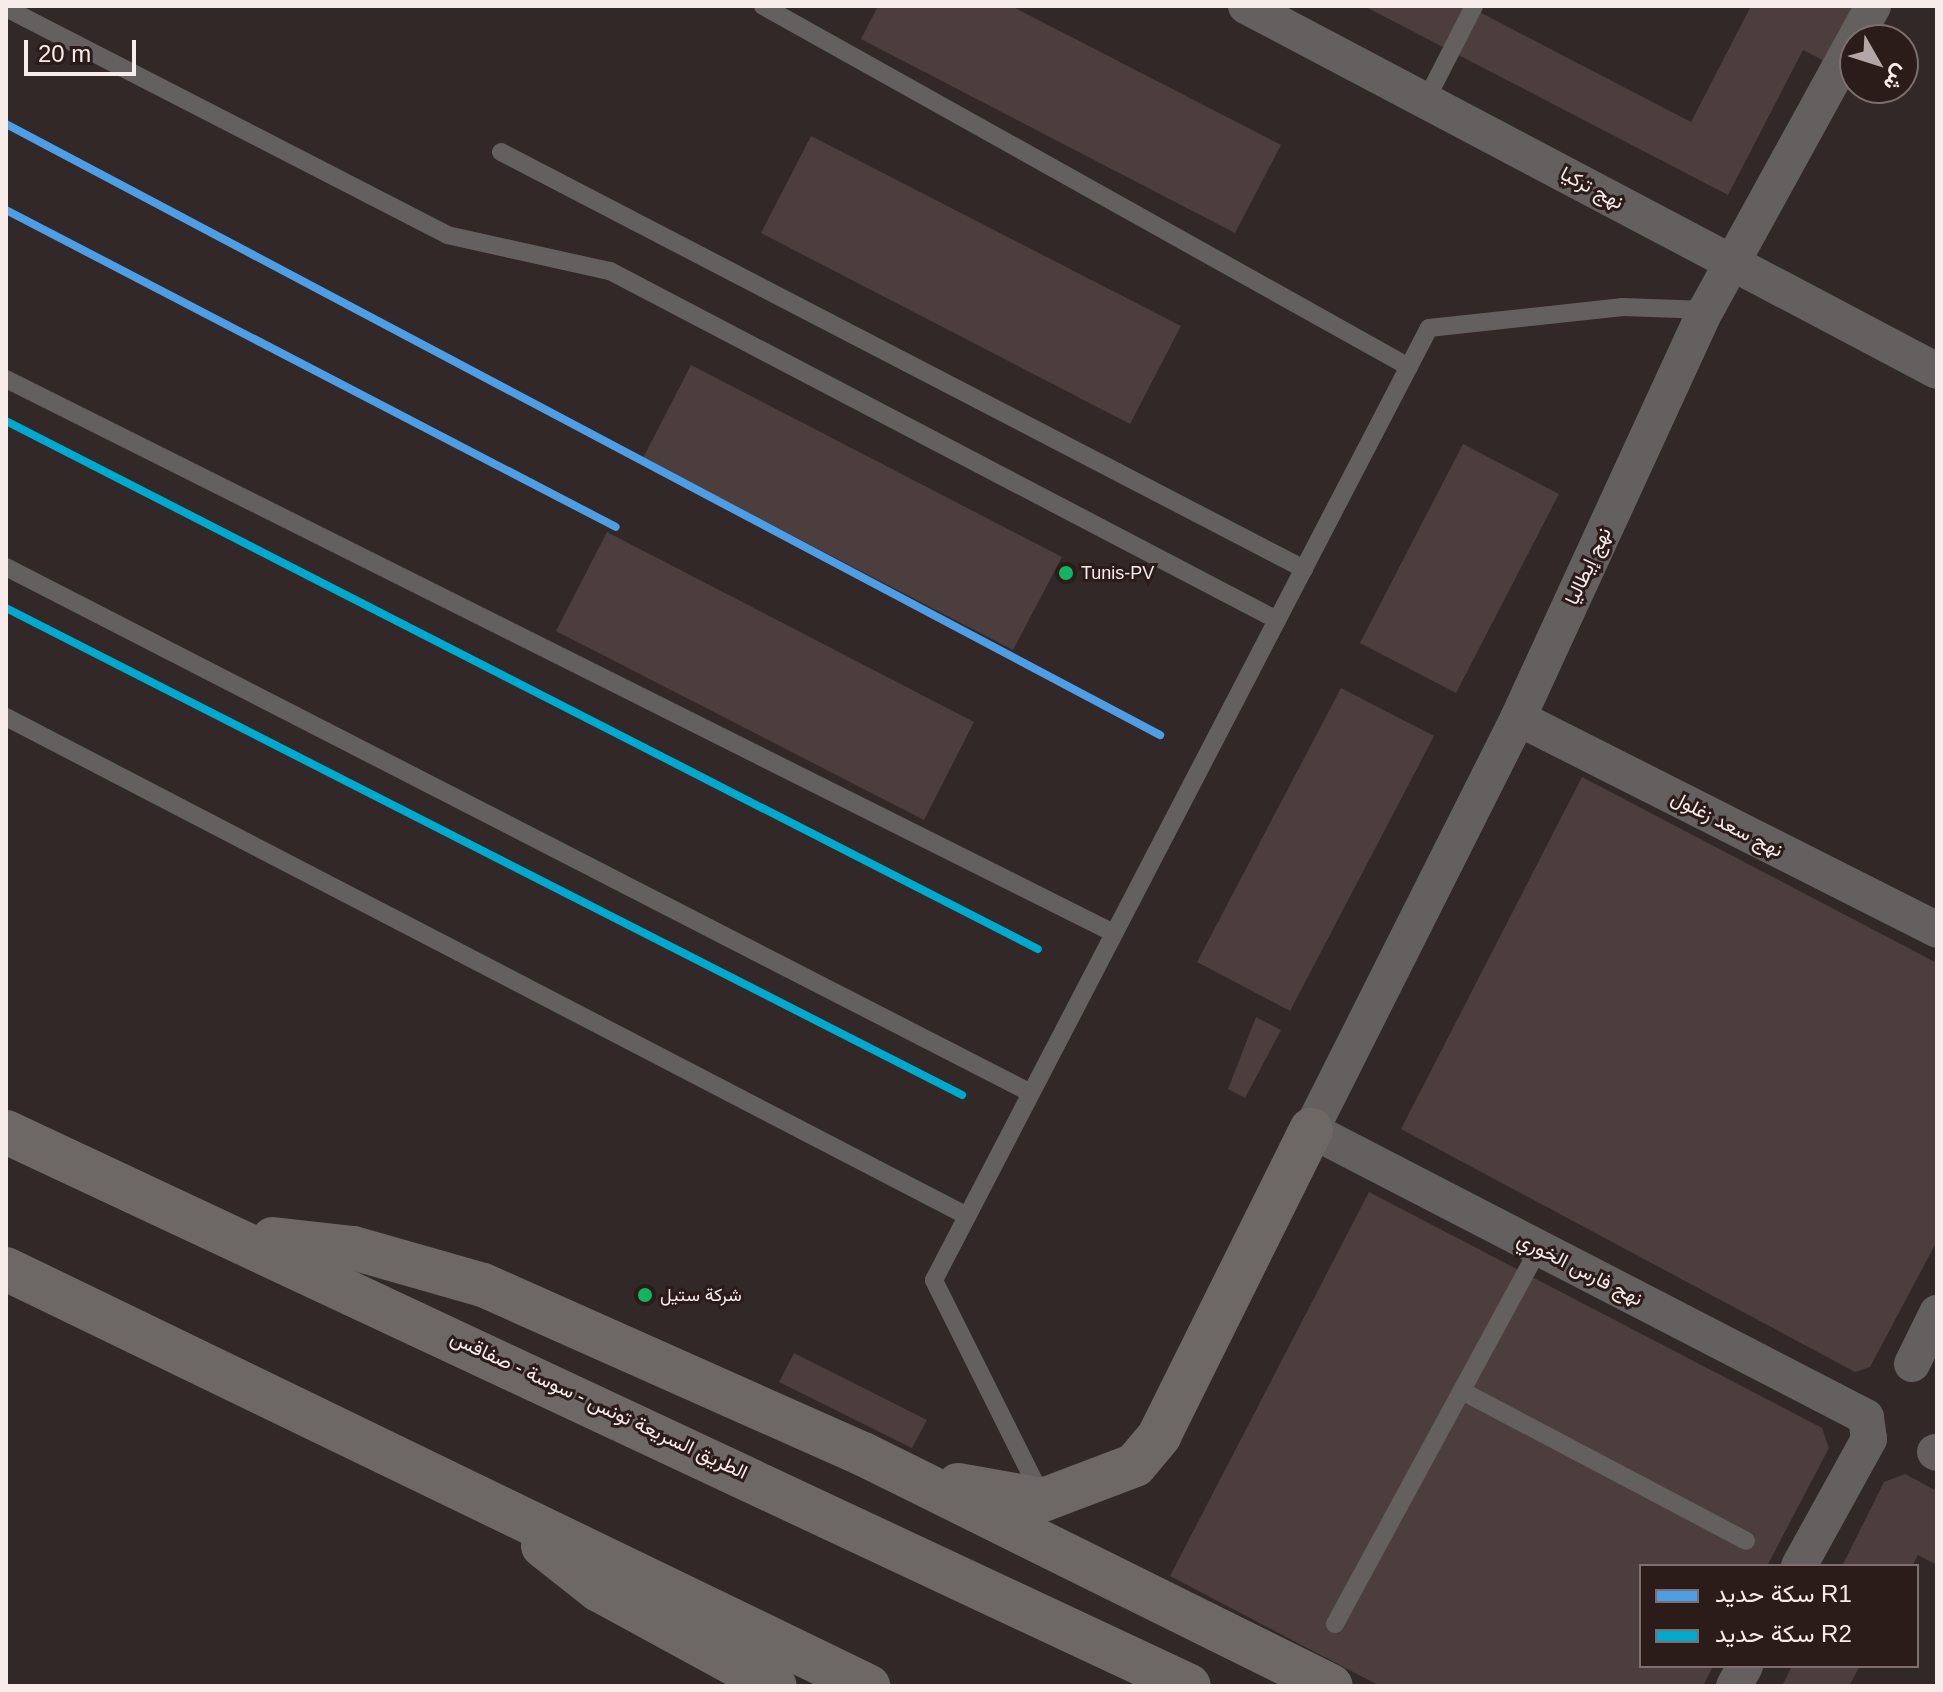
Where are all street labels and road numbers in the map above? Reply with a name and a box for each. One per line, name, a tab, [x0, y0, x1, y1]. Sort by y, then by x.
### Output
street label: نهج تركيا	[1556, 161, 1628, 215]
street label: نهج إيطاليا	[1560, 523, 1616, 609]
street label: نهج سعد زغلول	[1667, 786, 1787, 862]
street label: نهج فارس الخوري	[1513, 1227, 1647, 1311]
street label: الطريق السريعة تونس - سوسة - صفاقس	[447, 1325, 751, 1485]

